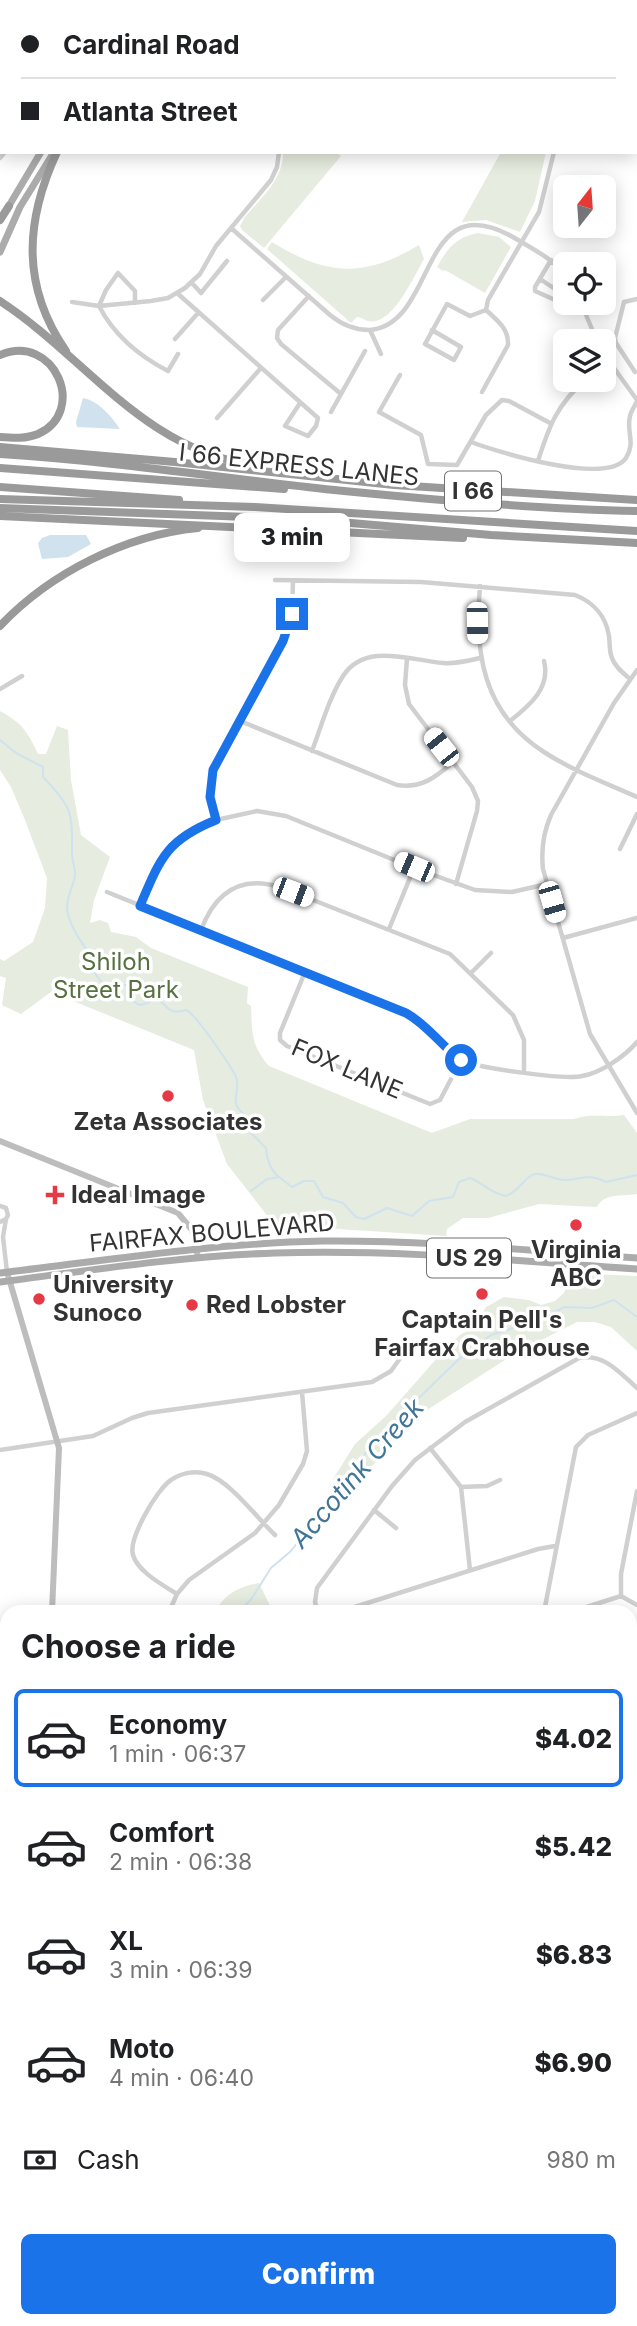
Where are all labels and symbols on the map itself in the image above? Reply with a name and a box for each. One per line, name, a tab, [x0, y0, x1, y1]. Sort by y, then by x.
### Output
north arrow	[553, 175, 616, 238]
street label: I 66 EXPRESS LANES	[178, 437, 421, 492]
road number: I 66	[445, 471, 501, 510]
callout: 3 min	[234, 512, 350, 562]
route end	[276, 598, 308, 630]
car	[467, 602, 488, 644]
car	[420, 724, 463, 770]
car	[391, 849, 438, 885]
car	[270, 875, 317, 909]
car	[537, 879, 568, 925]
park label: Shiloh Street Park	[53, 947, 179, 1004]
street label: FOX LANE	[287, 1032, 407, 1105]
route start	[445, 1044, 477, 1076]
marker: Zeta Associates	[160, 1088, 176, 1104]
place label: Zeta Associates	[74, 1107, 262, 1136]
place label: Ideal Image	[71, 1180, 206, 1209]
marker: Ideal Image	[45, 1185, 65, 1205]
street label: FAIRFAX BOULEVARD	[88, 1207, 336, 1258]
marker: Virginia ABC	[568, 1217, 584, 1233]
place label: Virginia ABC	[531, 1235, 621, 1292]
road number: US 29	[427, 1238, 511, 1278]
place label: University Sunoco	[53, 1270, 174, 1327]
marker: Captain Pell's Fairfax Crabhouse	[474, 1286, 490, 1302]
place label: Red Lobster	[206, 1290, 346, 1319]
marker: University Sunoco	[31, 1291, 47, 1307]
marker: Red Lobster	[184, 1297, 200, 1313]
place label: Captain Pell's Fairfax Crabhouse	[374, 1305, 590, 1362]
water label: Accotink Creek	[283, 1391, 430, 1554]

